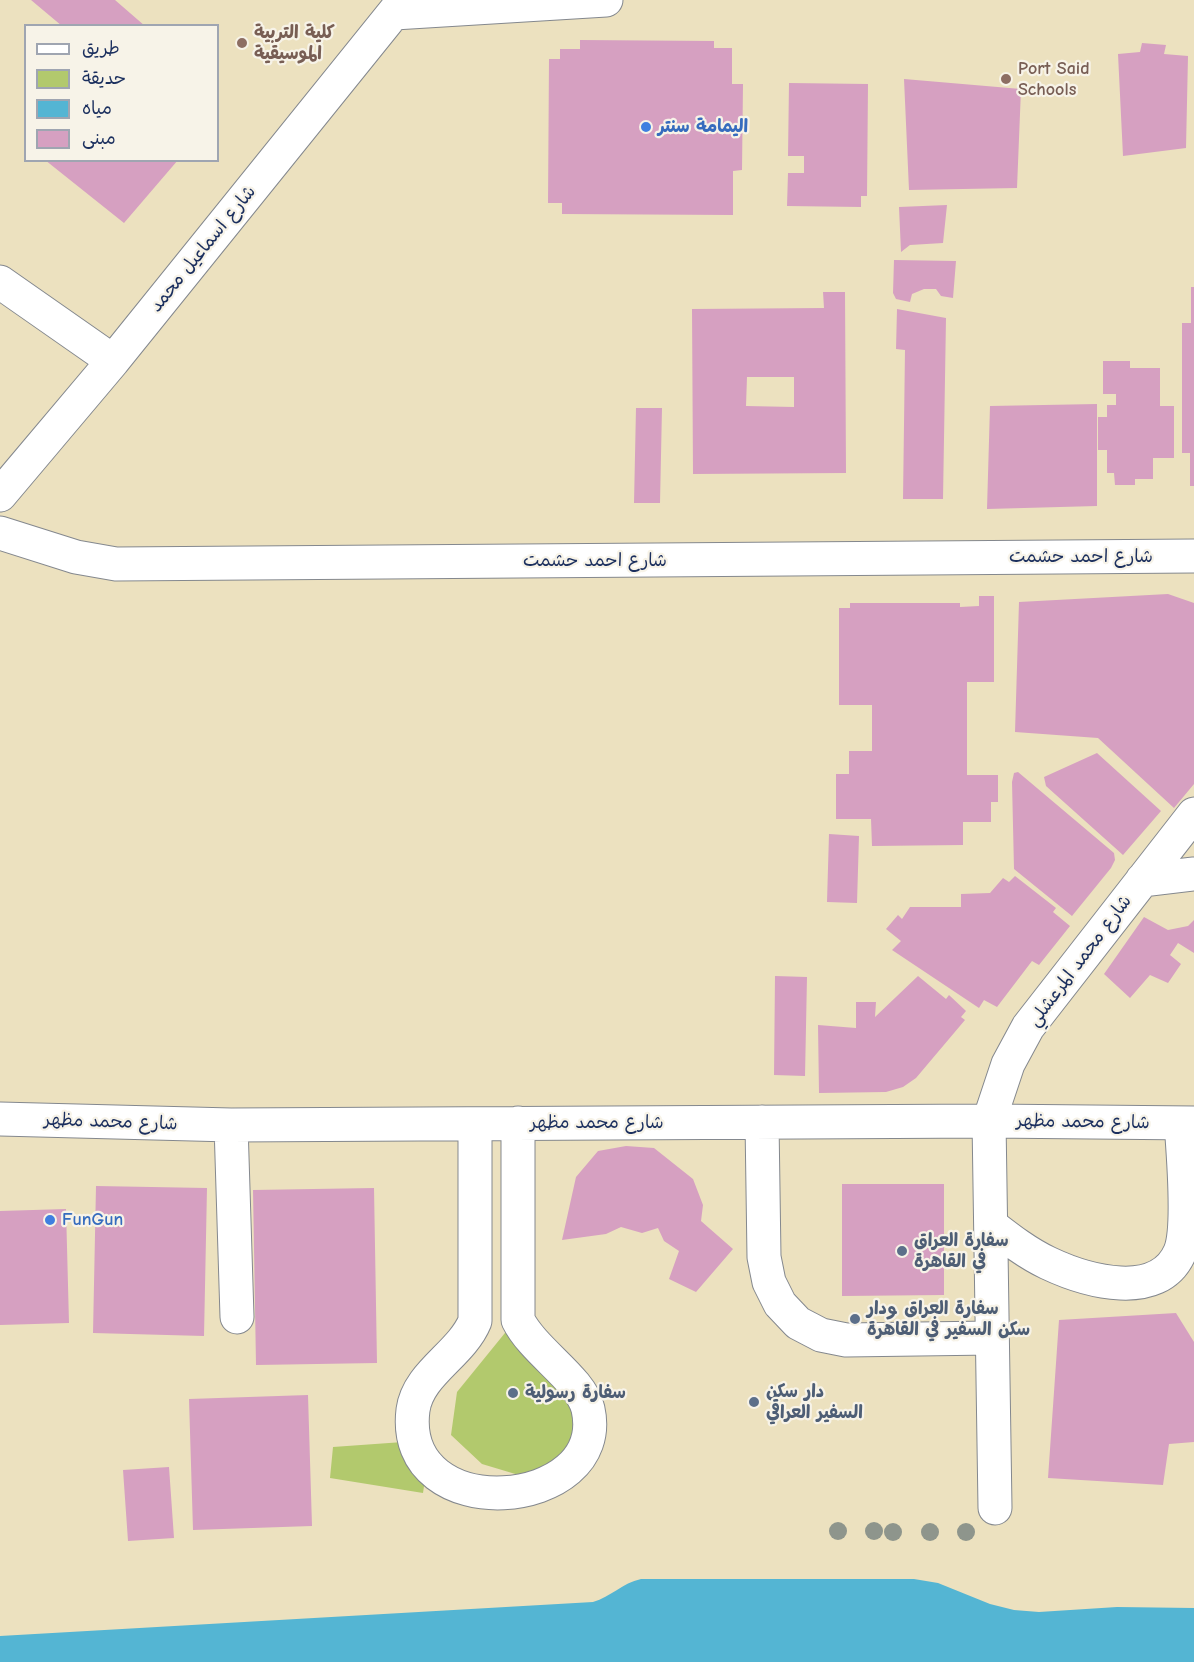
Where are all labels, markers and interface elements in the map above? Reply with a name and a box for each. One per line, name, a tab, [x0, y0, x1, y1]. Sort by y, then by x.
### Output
place label: كلية التربية الموسيقية	[254, 22, 335, 64]
legend	[24, 24, 219, 162]
marker: كلية التربية الموسيقية	[235, 36, 249, 50]
text: طريق	[82, 38, 120, 59]
place label: Port Said Schools	[1018, 58, 1090, 100]
text: حديقة	[82, 68, 126, 89]
marker: Port Said Schools	[999, 72, 1013, 86]
text: مياه	[82, 98, 112, 119]
place label: اليمامة سنتر	[658, 116, 748, 138]
marker: اليمامة سنتر	[639, 120, 653, 134]
text: مبنى	[82, 128, 116, 149]
street label: شارع اسماعيل محمد	[145, 181, 261, 317]
street label: شارع احمد حشمت	[1009, 546, 1153, 568]
street label: شارع احمد حشمت	[523, 550, 667, 572]
street label: شارع محمد المرعشلي	[1024, 891, 1136, 1031]
street label: شارع محمد مظهر	[44, 1109, 178, 1135]
street label: شارع محمد مظهر	[1016, 1110, 1150, 1134]
street label: شارع محمد مظهر	[530, 1112, 664, 1134]
place label: FunGun	[62, 1209, 123, 1231]
marker: FunGun	[43, 1213, 57, 1227]
place label: سفارة العراق في القاهرة	[914, 1230, 1009, 1272]
marker: سفارة العراق في القاهرة	[895, 1244, 909, 1258]
place label: سفارة العراق ودار سكن السفير في القاهرة	[867, 1298, 1030, 1340]
marker: سفارة العراق ودار سكن السفير في القاهرة	[848, 1312, 862, 1326]
place label: دار سكن السفير العراقي	[766, 1381, 863, 1424]
place label: سفارة رسولية	[525, 1382, 626, 1404]
marker: سفارة رسولية	[506, 1386, 520, 1400]
marker: دار سكن السفير العراقي	[747, 1395, 761, 1409]

